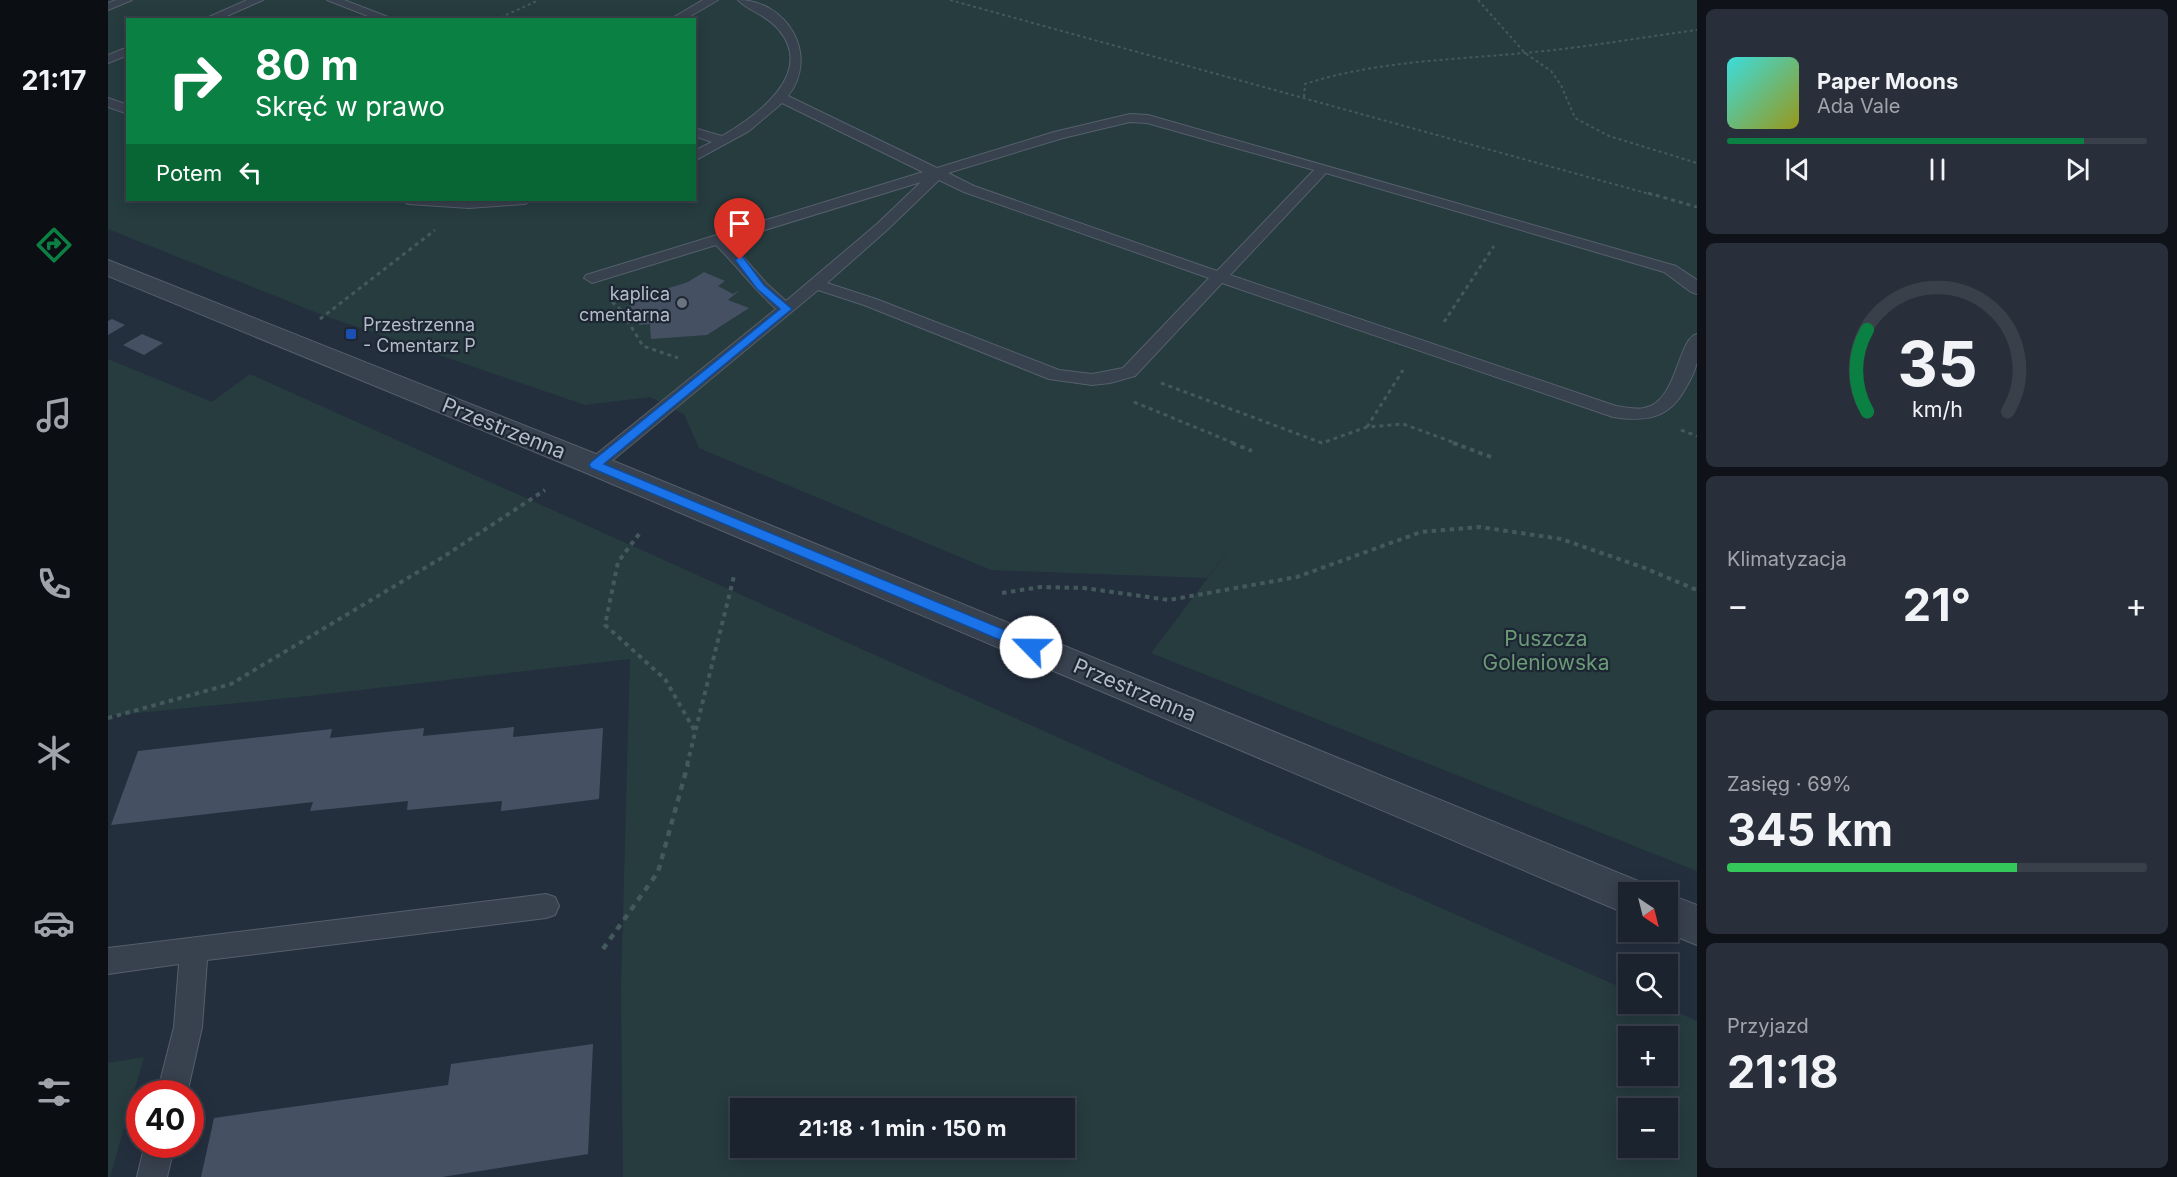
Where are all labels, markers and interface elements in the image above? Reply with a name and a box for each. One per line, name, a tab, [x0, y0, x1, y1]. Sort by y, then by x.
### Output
text: 80 m	[255, 39, 359, 90]
icon: right	[156, 42, 234, 120]
text: 21:17	[21, 64, 87, 97]
text: Paper Moons	[1817, 68, 1958, 94]
text: Skręć w prawo	[255, 90, 445, 123]
text: Ada Vale	[1817, 94, 1900, 118]
icon: previous	[1781, 153, 1814, 186]
icon: pause	[1921, 153, 1954, 186]
icon: next	[2061, 153, 2094, 186]
icon: left	[234, 156, 267, 189]
text: Potem	[156, 160, 222, 186]
pin	[714, 198, 765, 260]
icon: arrive	[723, 207, 756, 240]
icon: directions	[33, 224, 75, 266]
place label: kaplica cmentarna	[579, 283, 670, 325]
marker: kaplica cmentarna	[675, 296, 689, 310]
place label: Przestrzenna - Cmentarz P	[363, 314, 476, 356]
text: 35	[1897, 326, 1977, 401]
marker: Przestrzenna - Cmentarz P	[344, 327, 358, 341]
street label: Przestrzenna	[439, 392, 569, 464]
icon: music	[33, 394, 75, 436]
text: km/h	[1912, 396, 1962, 422]
text: Klimatyzacja	[1727, 547, 1847, 571]
icon: phone	[33, 563, 75, 605]
text: 21°	[1903, 577, 1971, 632]
text: −	[1727, 585, 1749, 625]
text: +	[2125, 585, 2147, 625]
position arrow	[999, 615, 1063, 679]
park label: Puszcza Goleniowska	[1483, 626, 1609, 675]
street label: Przestrzenna	[1070, 653, 1200, 727]
icon: climate	[33, 732, 75, 774]
text: Zasięg · 69%	[1727, 772, 1852, 796]
text: 345 km	[1727, 802, 1893, 857]
north arrow	[1618, 882, 1678, 942]
map controls	[1618, 882, 1678, 1158]
icon: car	[33, 902, 75, 944]
button: search	[1618, 954, 1678, 1014]
text: Przyjazd	[1727, 1014, 1809, 1038]
button: +	[1618, 1026, 1678, 1086]
text: 21:18	[1727, 1044, 1838, 1099]
icon: filters	[33, 1071, 75, 1113]
speed limit sign: 40	[126, 1080, 204, 1158]
button: −	[1618, 1098, 1678, 1158]
text: 21:18 · 1 min · 150 m	[798, 1115, 1007, 1141]

